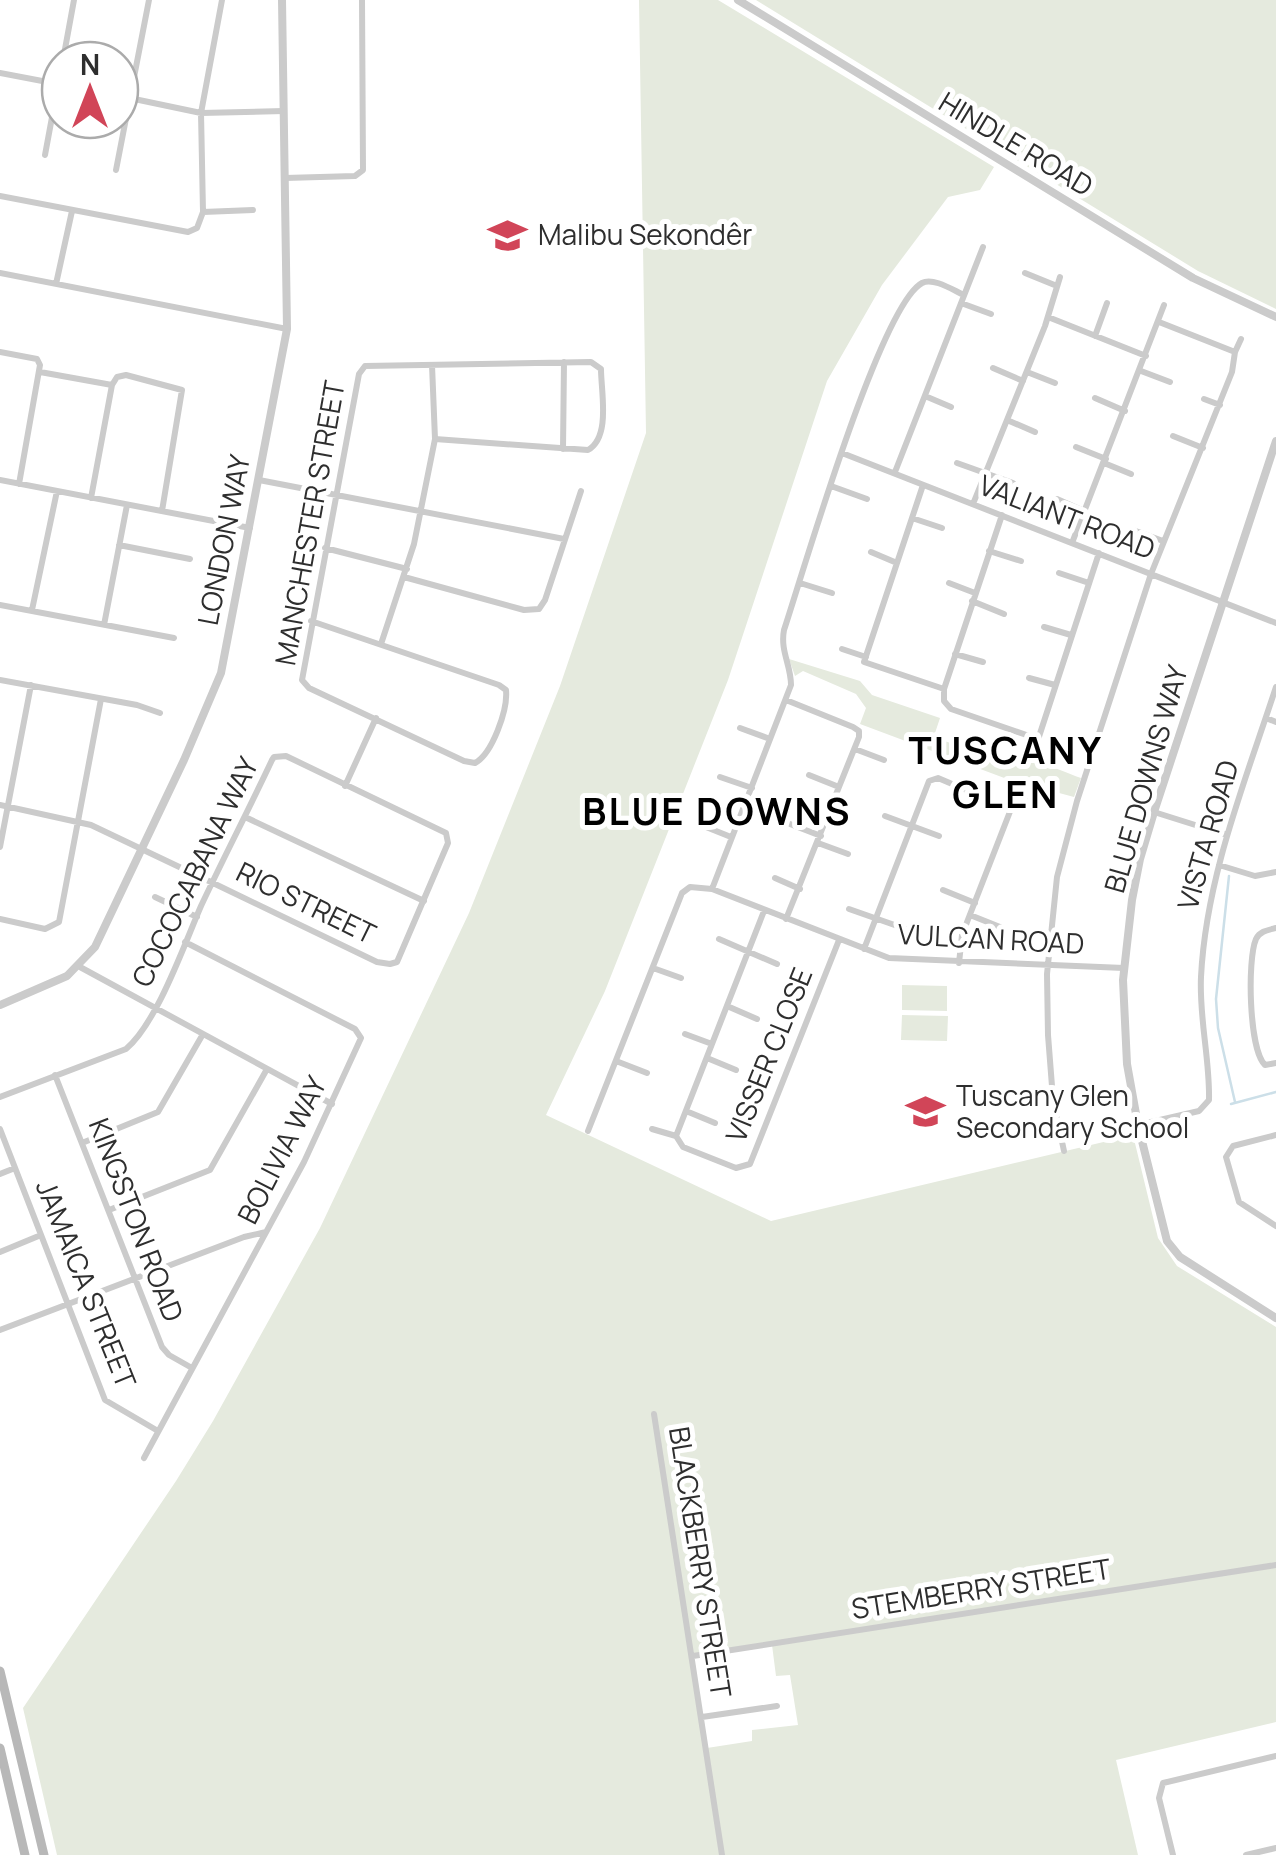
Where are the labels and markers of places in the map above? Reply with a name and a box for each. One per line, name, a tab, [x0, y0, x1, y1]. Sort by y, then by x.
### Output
school or university icon: Malibu Sekondêr	[487, 214, 529, 256]
place label: Malibu Sekondêr	[538, 215, 752, 253]
place label: Tuscany Glen Secondary School	[956, 1076, 1189, 1146]
school or university icon: Tuscany Glen Secondary School	[905, 1091, 947, 1133]

